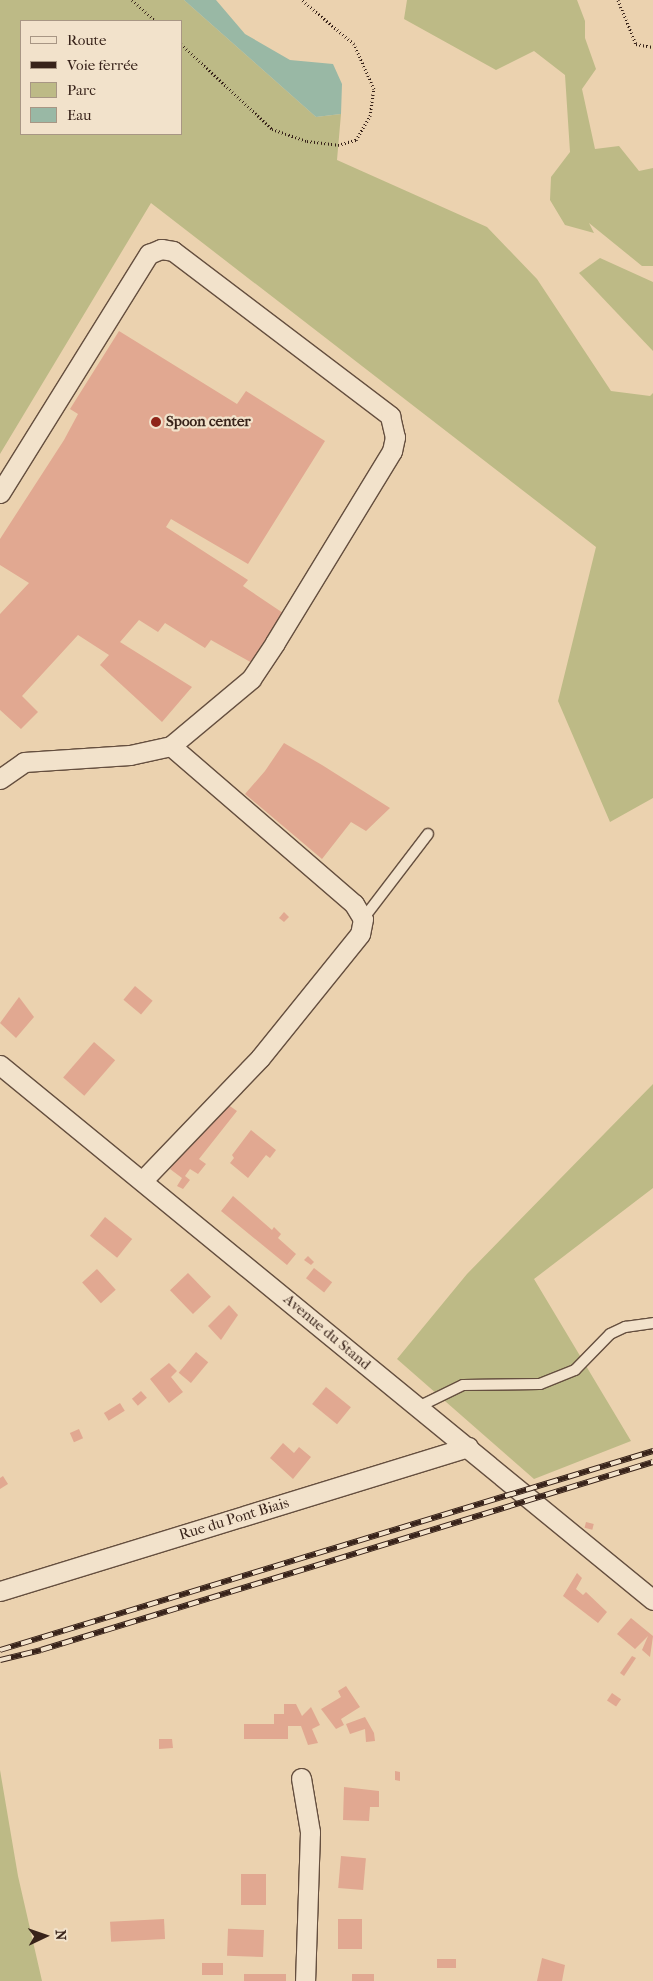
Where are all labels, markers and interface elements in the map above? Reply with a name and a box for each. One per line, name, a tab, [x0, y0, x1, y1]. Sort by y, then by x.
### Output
legend	[20, 20, 182, 135]
text: Route	[67, 31, 106, 49]
text: Voie ferrée	[67, 56, 138, 74]
text: Parc	[67, 81, 96, 99]
text: Eau	[67, 106, 92, 124]
place label: Spoon center	[166, 413, 251, 431]
marker: Spoon center	[150, 416, 162, 428]
street label: Avenue du Stand	[280, 1290, 374, 1374]
street label: Rue du Pont Biais	[177, 1494, 291, 1544]
north arrow	[20, 1911, 70, 1961]
text: N	[52, 1929, 69, 1941]

